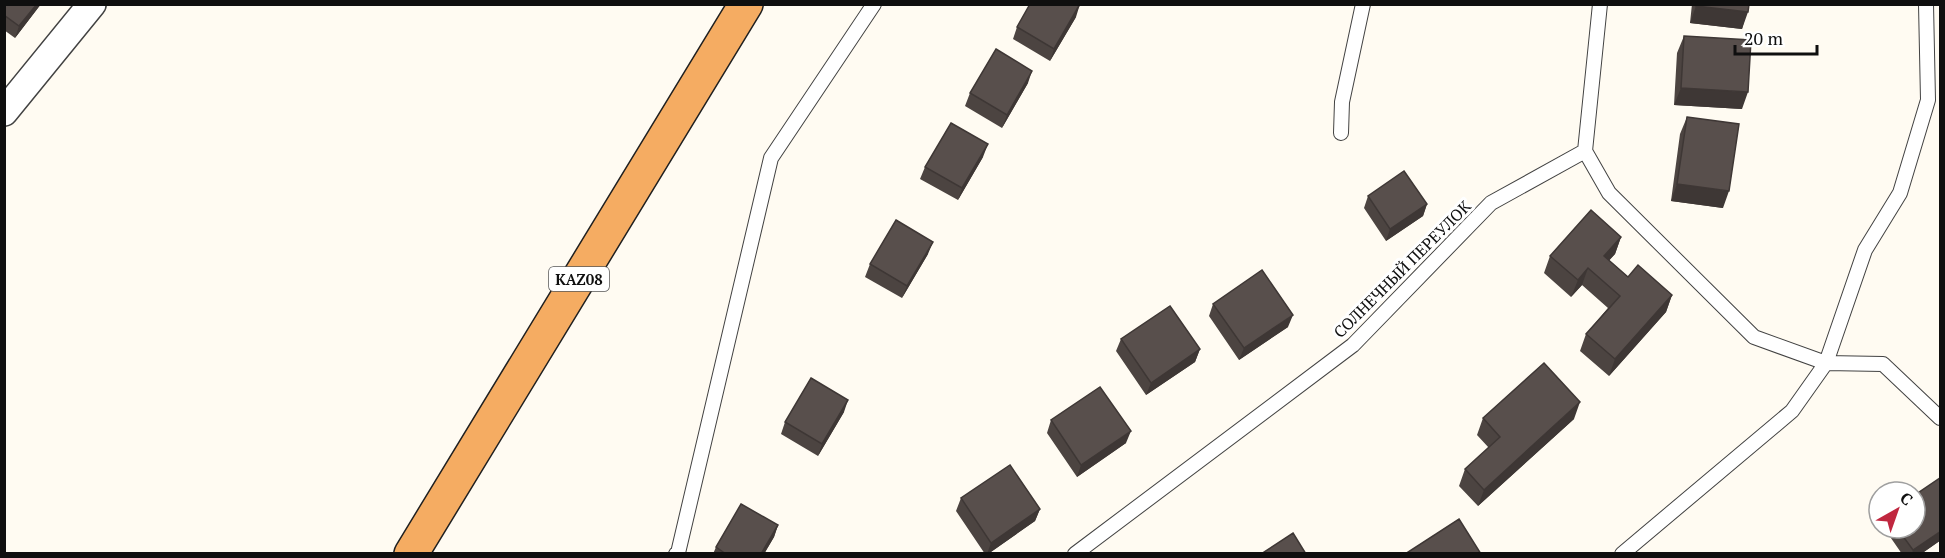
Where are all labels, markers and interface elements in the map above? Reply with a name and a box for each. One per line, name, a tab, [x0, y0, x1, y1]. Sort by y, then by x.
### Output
scale bar	[1735, 18, 1818, 56]
text: 20 m	[1744, 26, 1784, 50]
street label: СОЛНЕЧНЫЙ ПЕРЕУЛОК	[1328, 195, 1476, 343]
road number: KAZ08	[549, 267, 609, 291]
north arrow	[1867, 480, 1927, 540]
text: С	[1896, 487, 1918, 510]

